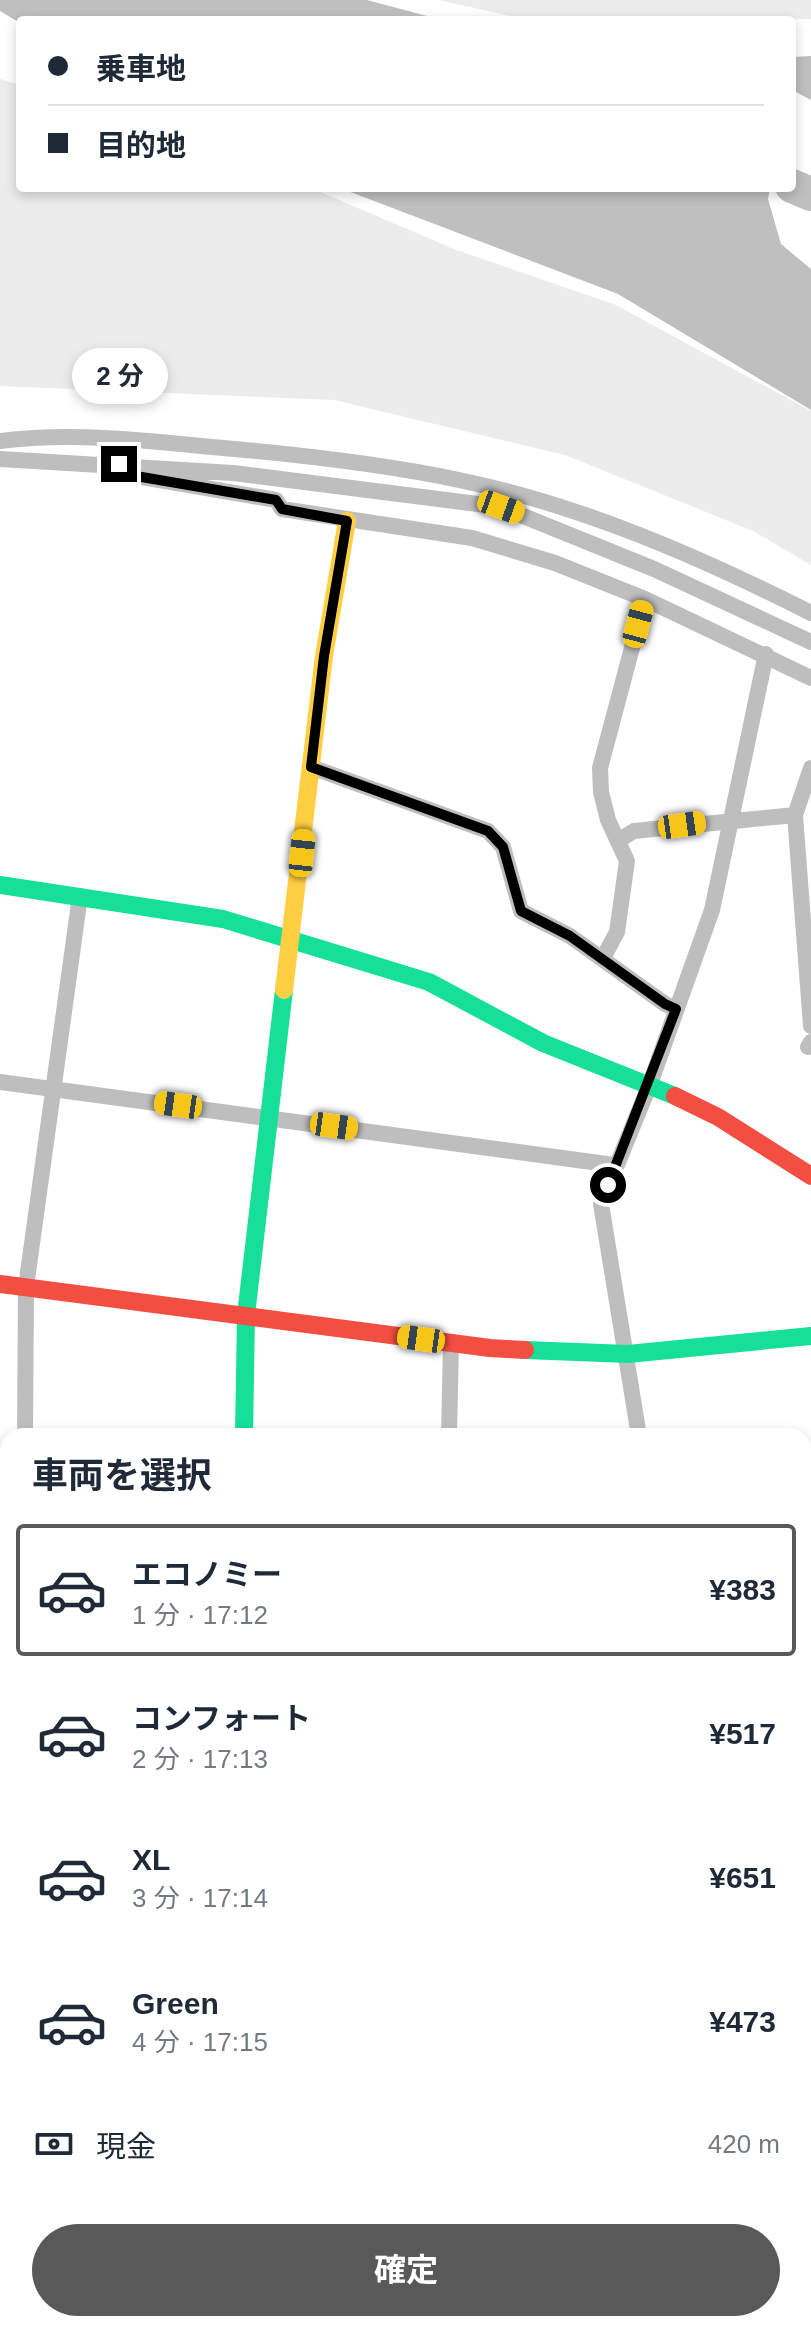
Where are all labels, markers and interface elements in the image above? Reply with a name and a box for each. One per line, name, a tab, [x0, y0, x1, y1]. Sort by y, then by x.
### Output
text: 乗車地	[96, 52, 186, 85]
text: 目的地	[96, 129, 186, 162]
callout: 2 分	[71, 348, 167, 404]
text: 2 分	[96, 361, 144, 391]
route end	[101, 446, 137, 482]
car	[474, 488, 528, 526]
car	[620, 598, 656, 650]
car	[657, 810, 707, 840]
car	[288, 828, 316, 878]
car	[153, 1090, 203, 1120]
car	[309, 1111, 359, 1141]
route start	[590, 1167, 626, 1203]
car	[396, 1324, 446, 1354]
text: 車両を選択	[32, 1455, 212, 1496]
icon: car	[36, 1554, 108, 1626]
text: エコノミー	[132, 1558, 282, 1591]
text: ¥383	[709, 1573, 776, 1606]
text: 1 分 · 17:12	[132, 1600, 268, 1630]
icon: car	[36, 1698, 108, 1770]
text: コンフォート	[132, 1702, 311, 1735]
text: ¥517	[709, 1717, 776, 1750]
text: 2 分 · 17:13	[132, 1744, 268, 1774]
icon: car	[36, 1842, 108, 1914]
text: XL	[132, 1843, 170, 1876]
text: ¥651	[709, 1861, 776, 1894]
text: 3 分 · 17:14	[132, 1883, 268, 1913]
icon: car	[36, 1986, 108, 2058]
text: Green	[132, 1987, 219, 2020]
text: ¥473	[709, 2005, 776, 2038]
text: 4 分 · 17:15	[132, 2027, 268, 2057]
icon: cash	[32, 2122, 76, 2166]
text: 420 m	[708, 2129, 780, 2159]
text: 現金	[96, 2130, 156, 2163]
button: 確定	[32, 2224, 780, 2316]

